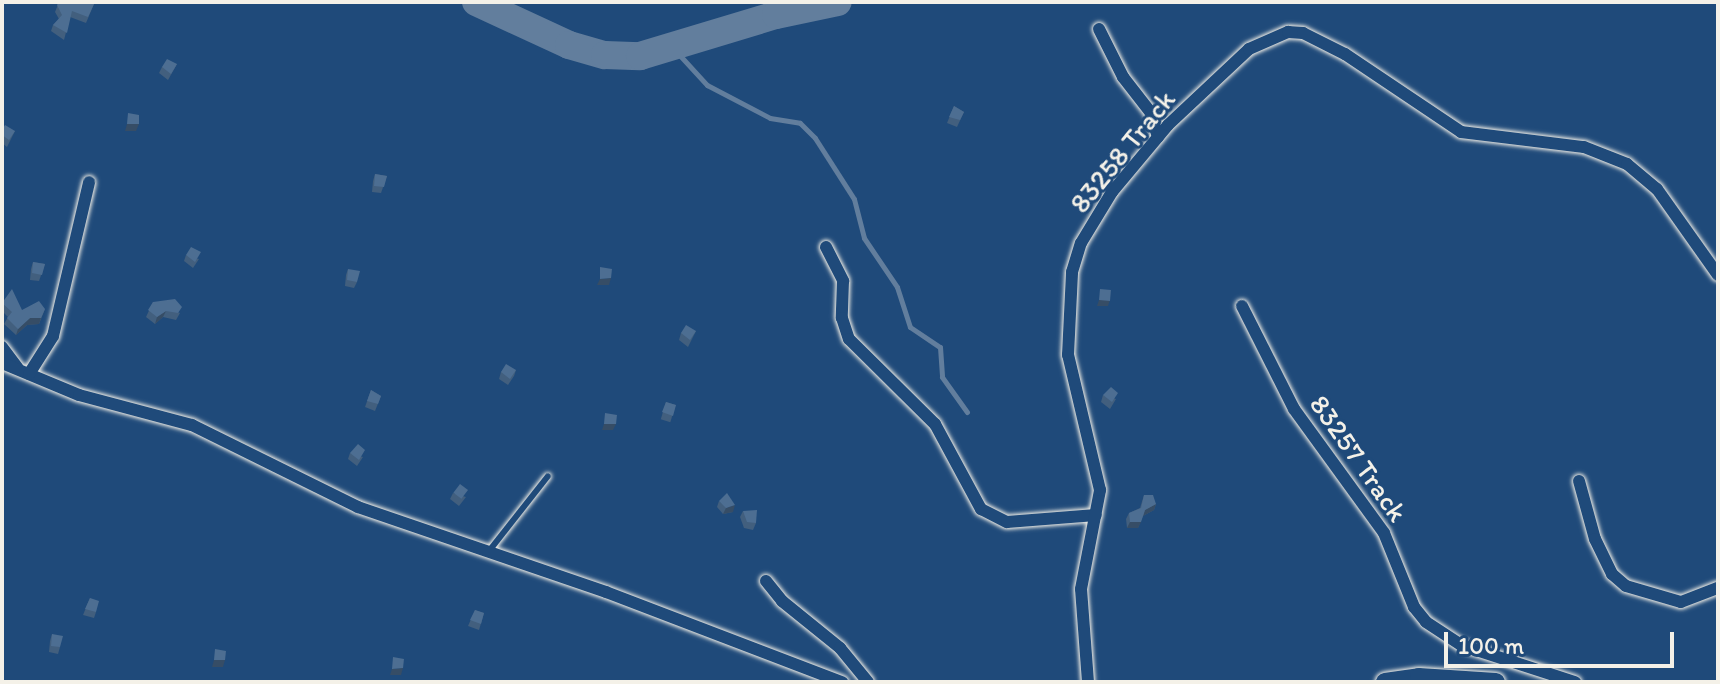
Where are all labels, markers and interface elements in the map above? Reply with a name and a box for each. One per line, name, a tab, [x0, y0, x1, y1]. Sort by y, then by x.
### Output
street label: 83258 Track	[1062, 83, 1182, 219]
street label: 83257 Track	[1303, 388, 1415, 528]
scale bar	[1448, 616, 1678, 666]
text: 100 m	[1458, 631, 1524, 660]

